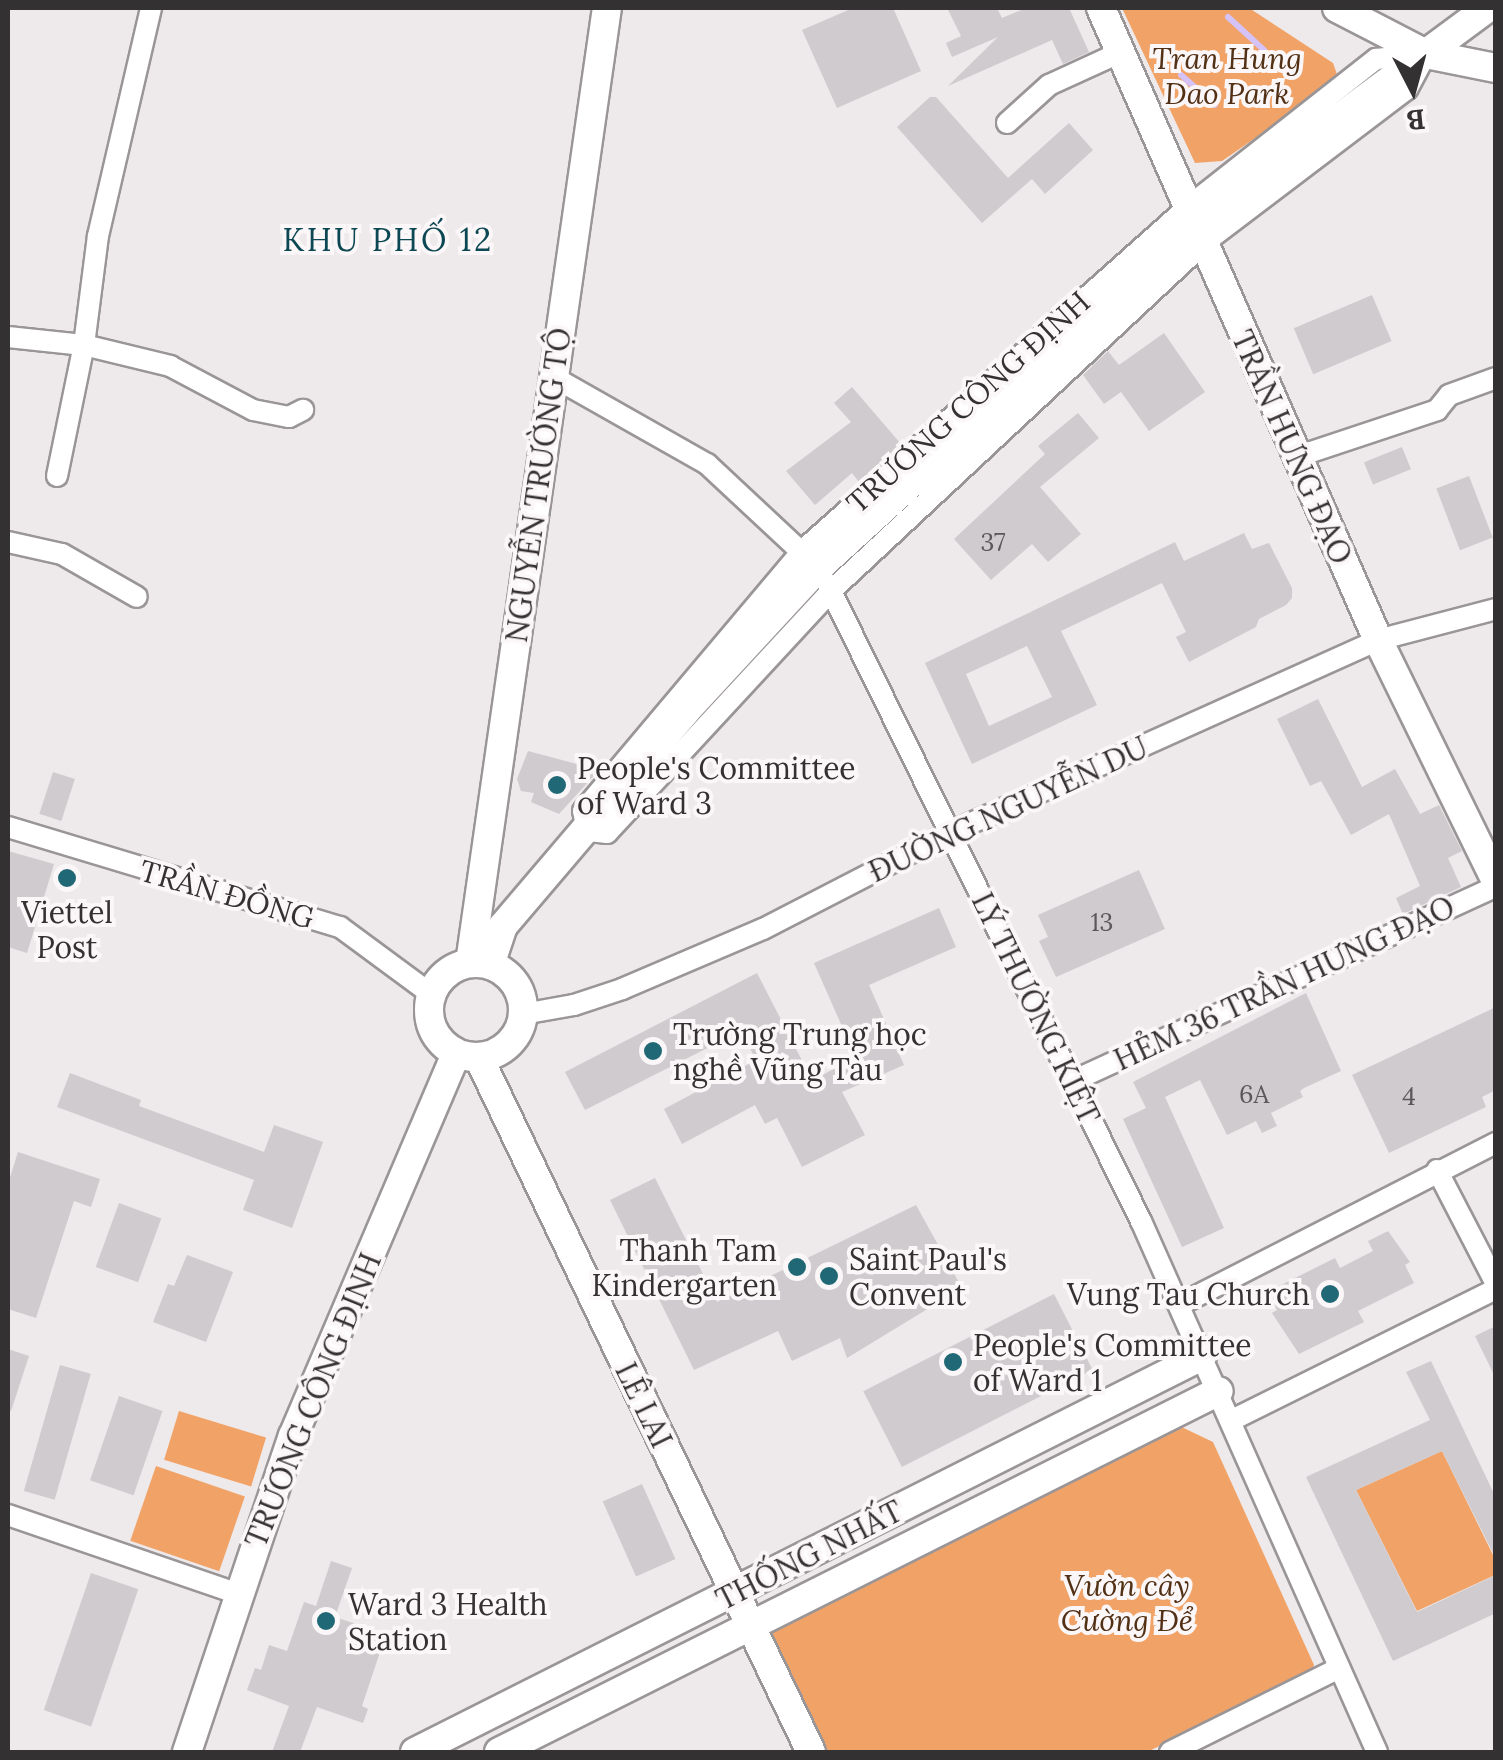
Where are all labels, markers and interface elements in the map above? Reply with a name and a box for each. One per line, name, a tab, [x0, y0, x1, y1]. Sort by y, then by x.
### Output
park label: Tran Hung Dao Park	[1152, 40, 1302, 110]
north arrow	[1363, 40, 1463, 140]
text: B	[1405, 101, 1427, 139]
district label: KHU PHỐ 12	[282, 221, 494, 259]
street label: TRƯƠNG CÔNG ĐỊNH	[839, 283, 1097, 521]
street label: NGUYỄN TRƯỜNG TỘ	[498, 325, 578, 645]
street label: TRẦN HƯNG ĐẠO	[1224, 325, 1360, 569]
house number: 37	[981, 527, 1005, 557]
street label: ĐƯỜNG NGUYỄN DU	[863, 729, 1153, 889]
place label: People's Committee of Ward 3	[577, 750, 856, 820]
marker: People's Committee of Ward 3	[546, 774, 568, 796]
street label: TRẦN ĐỒNG	[136, 852, 318, 936]
marker: Viettel Post	[56, 867, 78, 889]
street label: LÝ THƯỜNG KIỆT	[964, 887, 1108, 1129]
street label: HẺM 36 TRẦN HƯNG ĐẠO	[1108, 888, 1460, 1078]
place label: Viettel Post	[21, 894, 113, 964]
house number: 13	[1090, 907, 1114, 937]
place label: Trường Trung học nghề Vũng Tàu	[673, 1016, 927, 1086]
marker: Trường Trung học nghề Vũng Tàu	[642, 1040, 664, 1062]
house number: 6A	[1239, 1079, 1269, 1109]
house number: 4	[1402, 1081, 1416, 1111]
place label: Thanh Tam Kindergarten	[591, 1232, 777, 1302]
place label: Saint Paul's Convent	[849, 1241, 1007, 1312]
street label: TRƯƠNG CÔNG ĐỊNH	[237, 1247, 389, 1553]
marker: Thanh Tam Kindergarten	[786, 1256, 808, 1278]
marker: Saint Paul's Convent	[818, 1265, 840, 1287]
place label: Vung Tau Church	[1067, 1276, 1310, 1312]
marker: Vung Tau Church	[1319, 1283, 1341, 1305]
place label: People's Committee of Ward 1	[973, 1327, 1252, 1398]
marker: People's Committee of Ward 1	[942, 1351, 964, 1373]
street label: LÊ LAI	[608, 1356, 680, 1454]
street label: THỐNG NHẤT	[710, 1493, 908, 1617]
park label: Vườn cây Cường Để	[1061, 1567, 1193, 1638]
place label: Ward 3 Health Station	[348, 1586, 548, 1656]
marker: Ward 3 Health Station	[313, 1608, 339, 1634]

